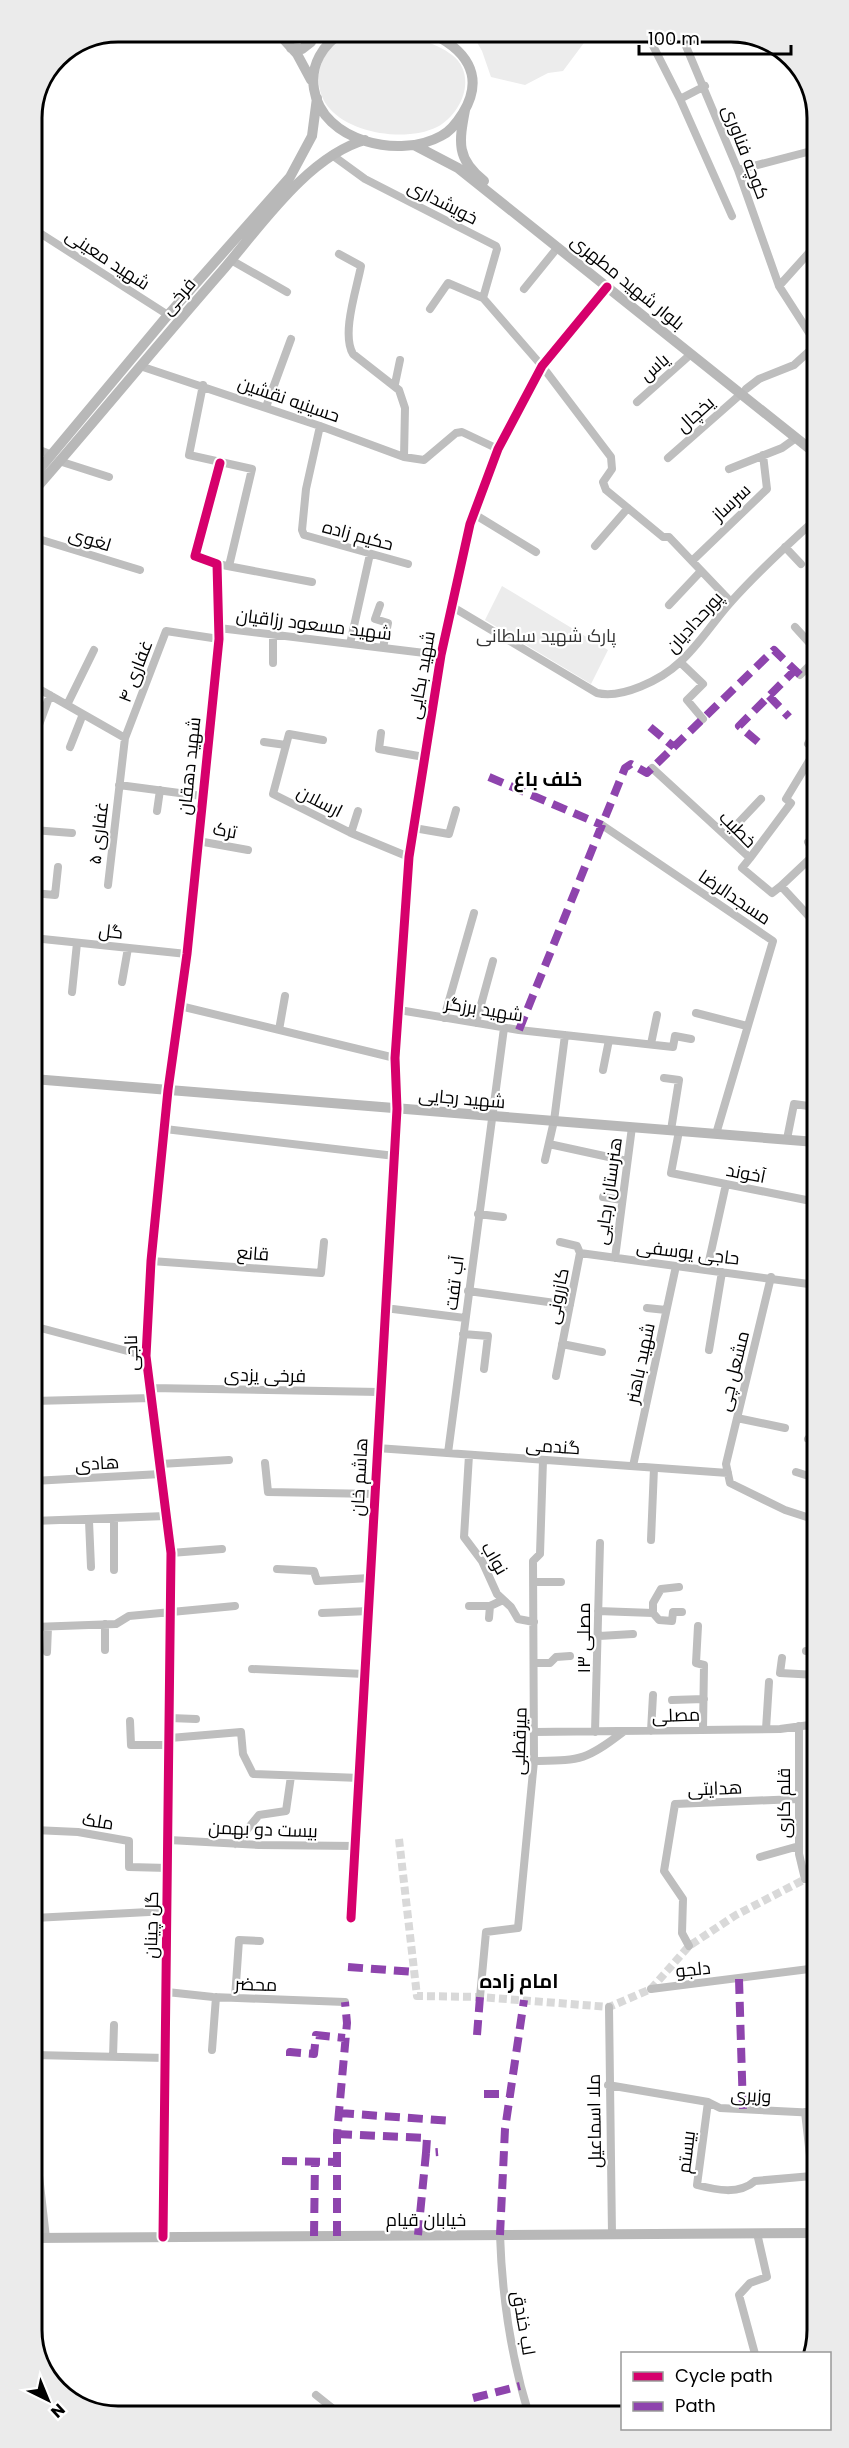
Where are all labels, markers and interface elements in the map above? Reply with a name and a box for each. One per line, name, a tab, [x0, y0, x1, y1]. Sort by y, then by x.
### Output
scale bar	[639, 18, 790, 56]
text: 100 m	[648, 26, 700, 51]
street label: کوچه فناوری	[717, 101, 775, 203]
street label: خویشداری	[403, 174, 483, 230]
street label: شهید معینی	[61, 222, 155, 296]
street label: بلوار شهید مطهری	[566, 228, 690, 336]
street label: فرخی	[155, 272, 201, 320]
street label: یاس	[634, 347, 674, 387]
street label: حسینیه نقشین	[235, 370, 343, 428]
street label: یخچال	[670, 390, 720, 438]
street label: سرساز	[705, 478, 756, 527]
street label: حکیم زاده	[320, 514, 396, 556]
street label: لغوی	[66, 521, 114, 557]
street label: پورحدادیان	[660, 586, 729, 658]
street label: شهید مسعود رزاقیان	[235, 602, 393, 646]
park label: پارک شهید سلطانی	[476, 623, 616, 648]
street label: شهید بکایی	[401, 629, 441, 721]
street label: غفاری ۴	[112, 636, 158, 706]
street label: شهید دهقان	[171, 716, 207, 816]
district label: خلف باغ	[514, 765, 582, 793]
street label: ارسلان	[293, 779, 347, 823]
street label: غفاری ۵	[82, 800, 114, 866]
street label: خطیب	[714, 805, 762, 853]
street label: ترک	[211, 816, 239, 844]
street label: مسجدالرضا	[694, 863, 776, 931]
street label: گل	[97, 917, 125, 945]
street label: شهید برزگر	[442, 990, 525, 1028]
street label: شهید رجایی	[417, 1082, 507, 1114]
street label: هنرستان رجایی	[588, 1136, 628, 1246]
street label: آخوند	[724, 1157, 768, 1189]
street label: حاجی یوسفی	[635, 1233, 741, 1271]
street label: قانع	[236, 1239, 270, 1267]
street label: آب تفت	[438, 1254, 470, 1312]
street label: کازرونی	[539, 1266, 575, 1326]
street label: شهید باهنر	[619, 1320, 661, 1407]
street label: مشعل چی	[711, 1328, 755, 1414]
street label: ناجی	[118, 1335, 144, 1371]
street label: فرخی یزدی	[224, 1362, 306, 1388]
street label: گندمی	[525, 1432, 581, 1460]
street label: هاشم خان	[344, 1437, 374, 1517]
street label: هادی	[74, 1449, 120, 1477]
street label: نواب	[476, 1537, 514, 1579]
street label: مصلی ۱۳	[571, 1603, 596, 1673]
street label: مصلی	[651, 1702, 701, 1728]
street label: میرقطبی	[505, 1707, 533, 1775]
street label: قلم کاری	[771, 1768, 796, 1838]
street label: هدایتی	[687, 1775, 743, 1801]
street label: ملک	[80, 1806, 116, 1836]
street label: بیست دو بهمن	[208, 1815, 318, 1843]
street label: گل چینان	[138, 1891, 164, 1959]
street label: دلجو	[674, 1955, 712, 1983]
district label: امام زاده	[480, 1967, 558, 1995]
street label: محضر	[233, 1971, 278, 1997]
street label: ملا اسماعیل	[581, 2074, 607, 2168]
street label: وزیری	[730, 2081, 772, 2109]
street label: بیستم	[671, 2129, 701, 2175]
street label: خیابان قیام	[386, 2207, 466, 2232]
street label: لب خندق	[506, 2289, 542, 2357]
legend	[621, 2352, 831, 2430]
text: Cycle path	[675, 2363, 773, 2388]
north arrow	[18, 2370, 78, 2430]
text: Path	[675, 2393, 716, 2418]
text: N	[46, 2398, 70, 2423]

